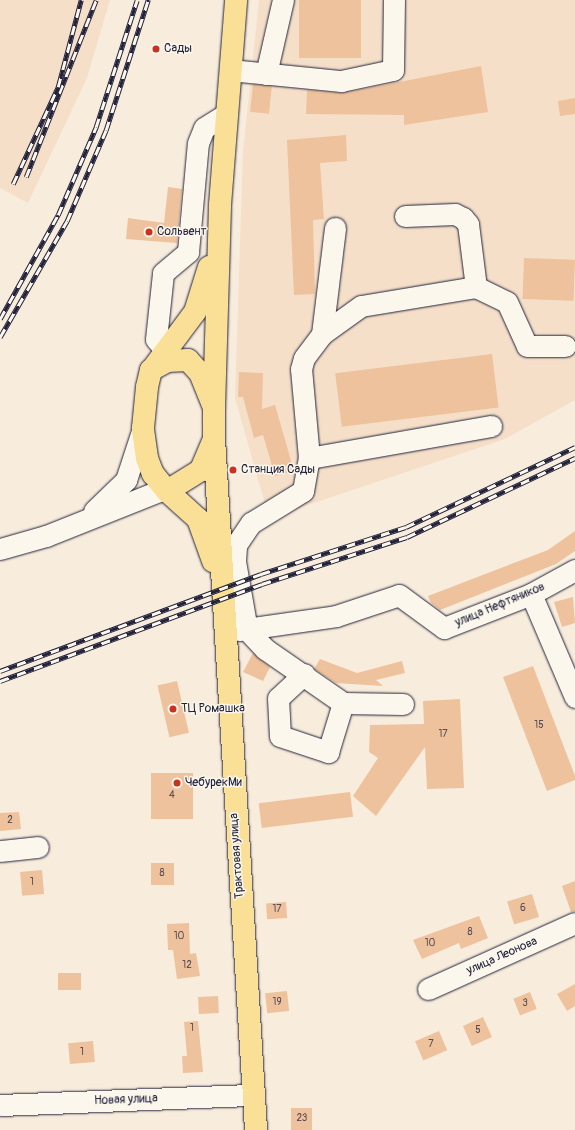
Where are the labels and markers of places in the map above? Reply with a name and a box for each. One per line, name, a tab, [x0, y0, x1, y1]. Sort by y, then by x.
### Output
place label: Сады	[164, 42, 192, 56]
marker: Сады	[151, 44, 161, 54]
place label: Сольвент	[157, 225, 206, 239]
marker: Сольвент	[144, 227, 154, 237]
place label: Станция Сады	[241, 463, 315, 477]
marker: Станция Сады	[228, 465, 238, 475]
place label: ТЦ Ромашка	[181, 702, 245, 716]
marker: ТЦ Ромашка	[168, 704, 178, 714]
place label: ЧебурекМи	[185, 776, 242, 790]
marker: ЧебурекМи	[172, 778, 182, 788]

